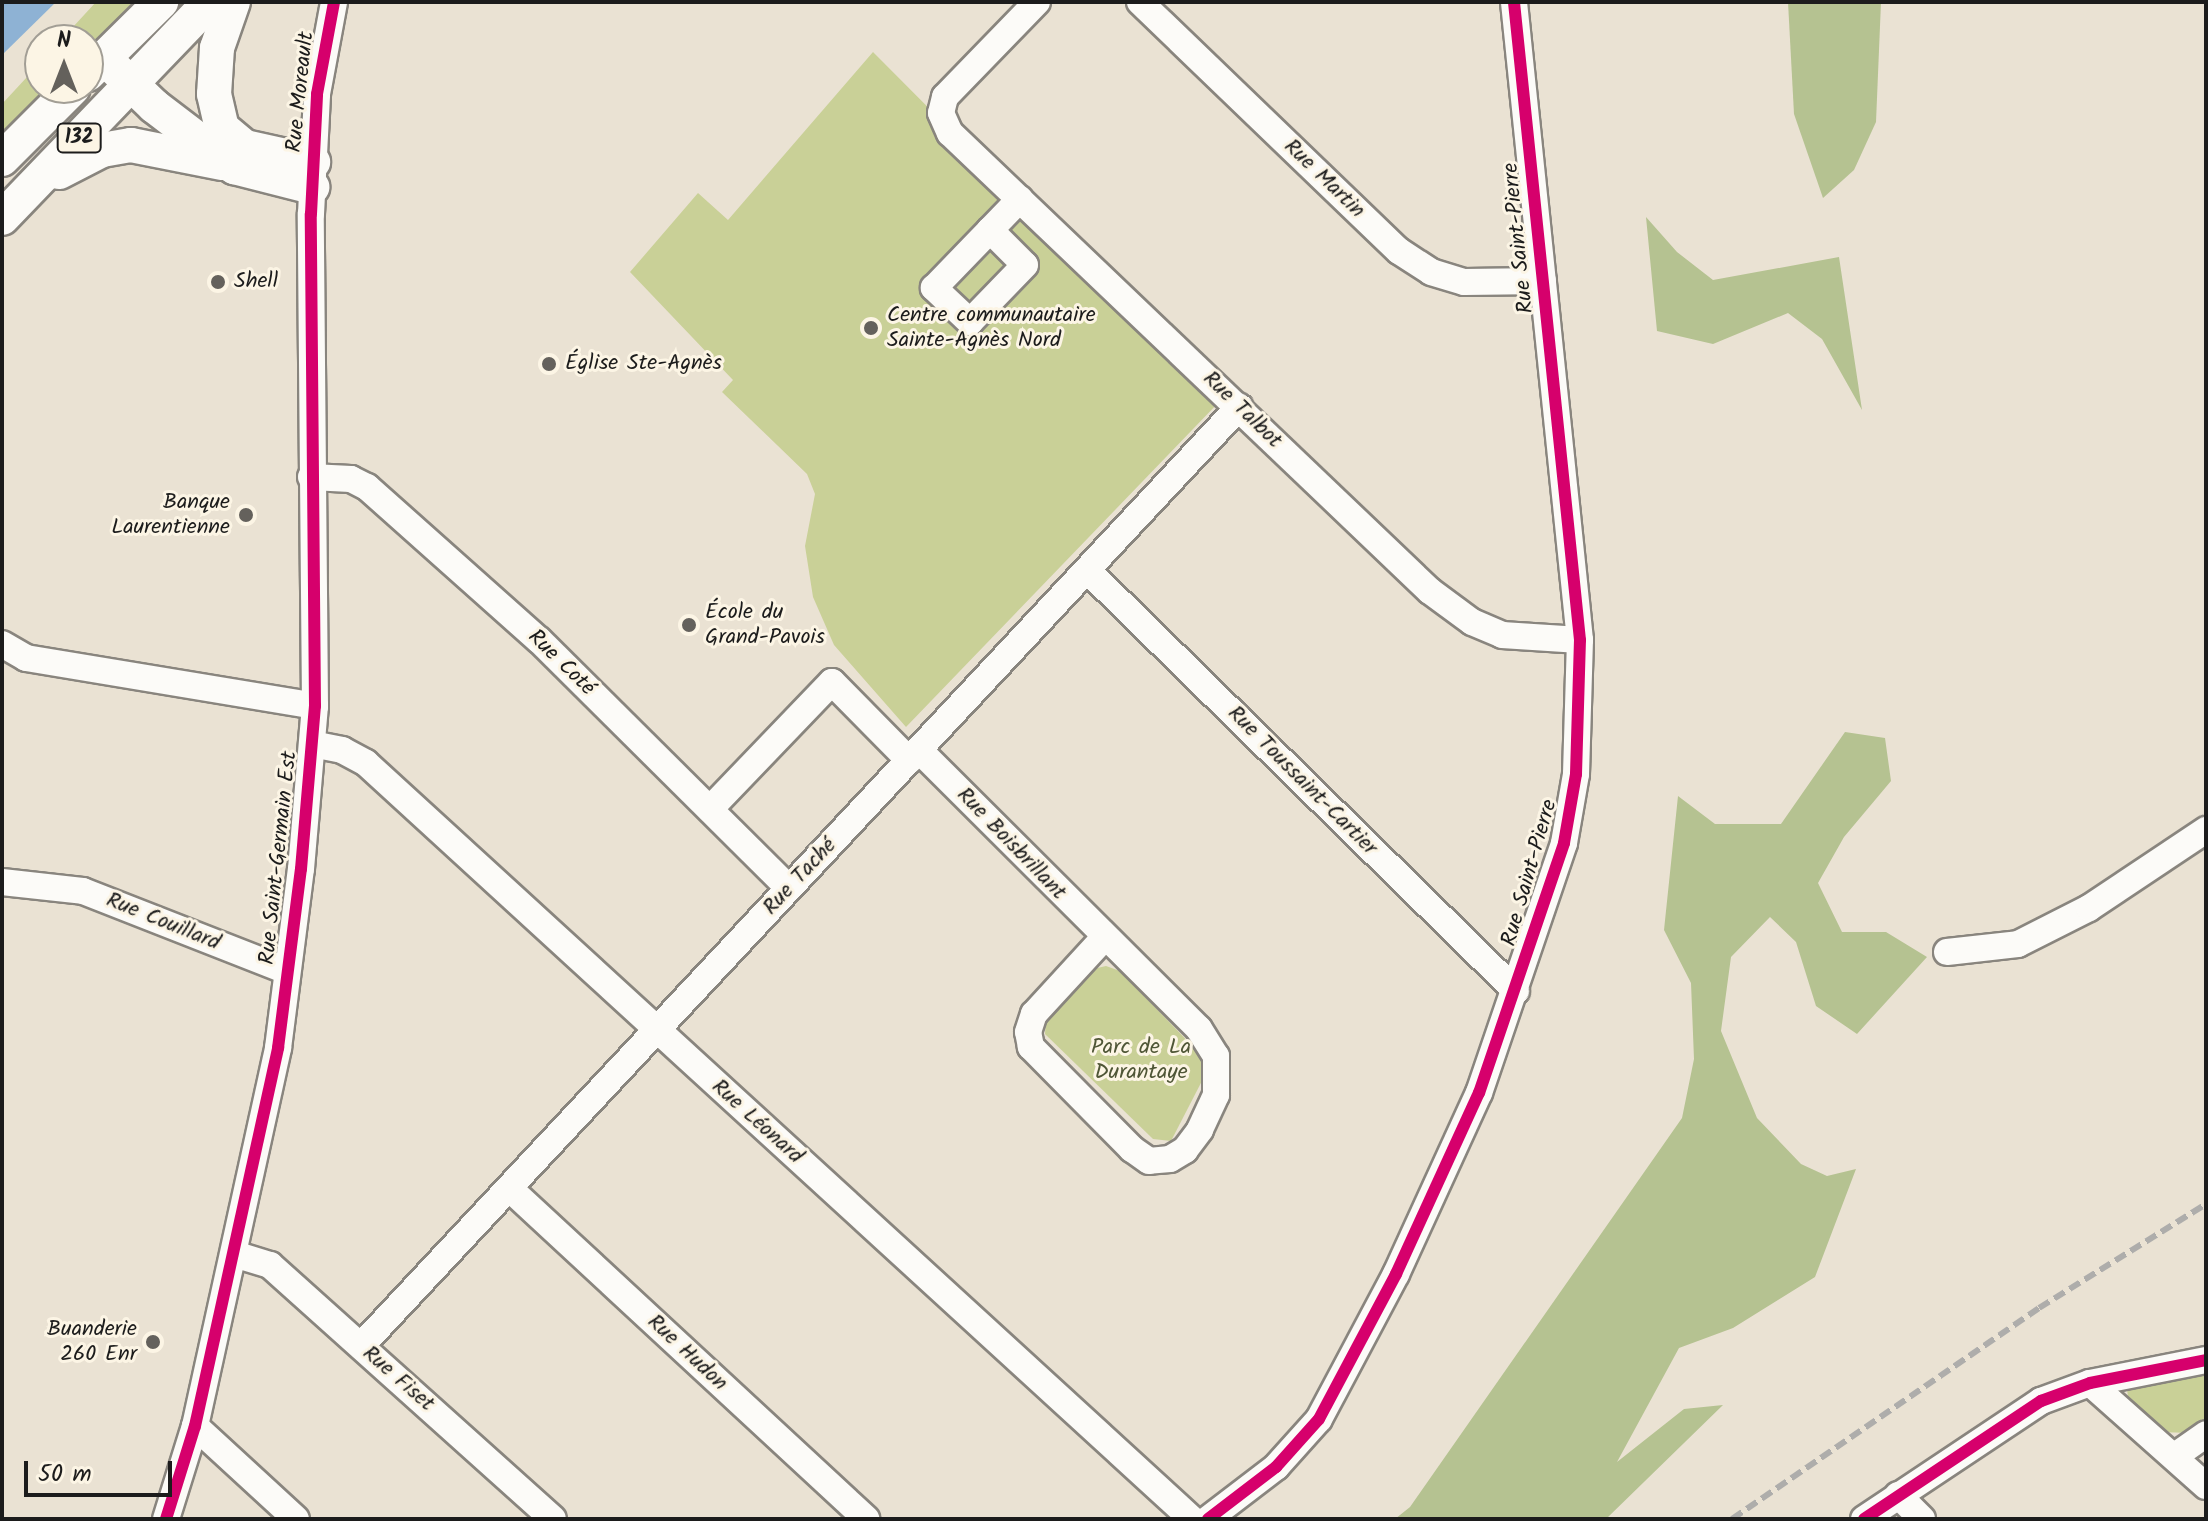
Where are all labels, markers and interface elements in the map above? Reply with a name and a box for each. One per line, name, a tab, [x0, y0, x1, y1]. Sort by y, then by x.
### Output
north arrow	[24, 24, 104, 104]
text: N	[57, 24, 71, 59]
street label: Rue Moreault	[282, 30, 320, 154]
road number: 132	[55, 122, 103, 154]
street label: Rue Martin	[1278, 134, 1370, 224]
street label: Rue Saint-Pierre	[1498, 161, 1540, 315]
place label: Shell	[234, 269, 278, 295]
marker: Shell	[209, 273, 227, 291]
place label: Centre communautaire Sainte-Agnès Nord	[887, 302, 1096, 354]
marker: Centre communautaire Sainte-Agnès Nord	[862, 319, 880, 337]
place label: Église Ste-Agnès	[565, 351, 722, 377]
marker: Église Ste-Agnès	[540, 355, 558, 373]
street label: Rue Talbot	[1197, 366, 1287, 454]
place label: Banque Laurentienne	[111, 489, 230, 540]
marker: Banque Laurentienne	[237, 506, 255, 524]
place label: École du Grand-Pavois	[705, 599, 825, 650]
marker: École du Grand-Pavois	[680, 616, 698, 634]
street label: Rue Coté	[522, 625, 600, 701]
street label: Rue Toussaint-Cartier	[1222, 701, 1382, 861]
street label: Rue Saint-Germain Est	[255, 750, 303, 966]
street label: Rue Boisbrillant	[951, 782, 1071, 906]
street label: Rue Saint-Pierre	[1496, 797, 1564, 949]
street label: Rue Taché	[758, 833, 842, 921]
street label: Rue Couillard	[102, 887, 224, 957]
park label: Parc de La Durantaye	[1091, 1034, 1191, 1086]
street label: Rue Léonard	[706, 1074, 808, 1170]
street label: Rue Hudon	[641, 1309, 733, 1397]
place label: Buanderie 260 Enr	[47, 1316, 137, 1368]
marker: Buanderie 260 Enr	[144, 1333, 162, 1351]
street label: Rue Fiset	[357, 1341, 439, 1417]
scale bar	[28, 1445, 176, 1495]
text: 50 m	[38, 1455, 92, 1494]

